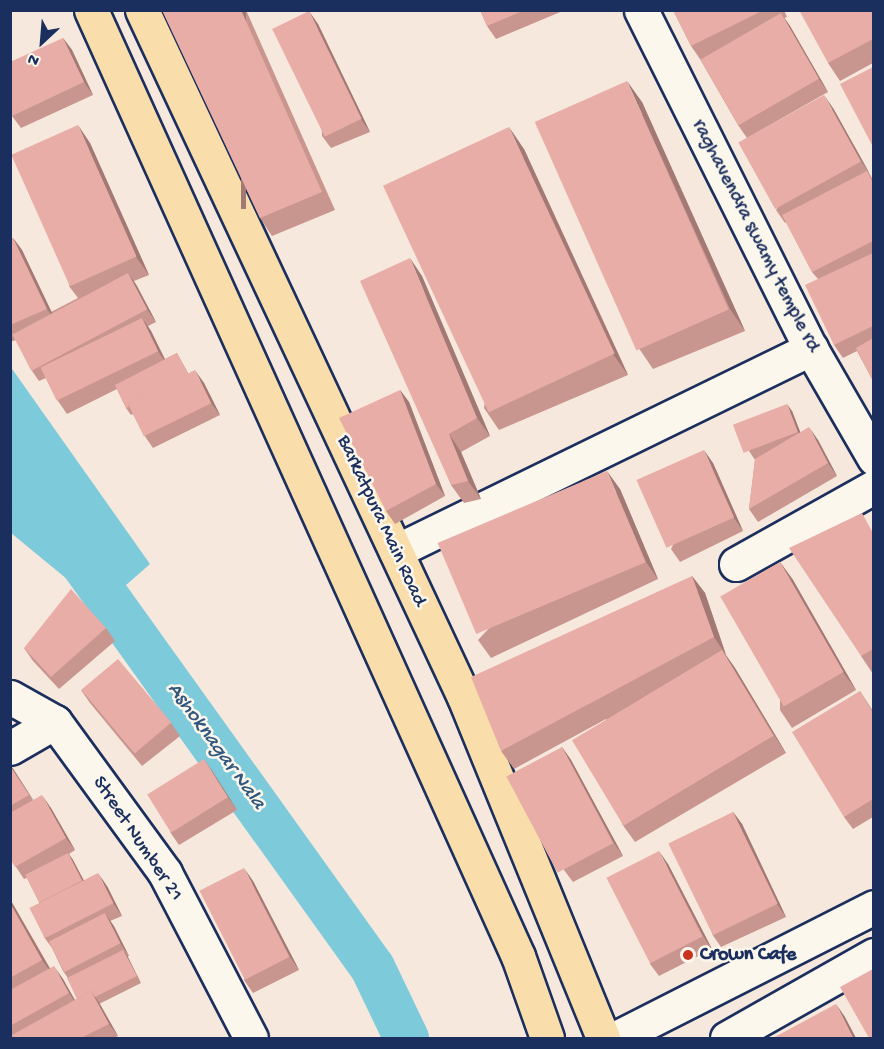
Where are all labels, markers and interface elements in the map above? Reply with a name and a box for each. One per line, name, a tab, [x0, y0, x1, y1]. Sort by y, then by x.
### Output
north arrow	[12, 12, 72, 72]
text: N	[25, 48, 43, 69]
street label: raghavendra swamy temple rd	[686, 116, 824, 356]
street label: Barkatpura Main Road	[331, 432, 431, 610]
water label: Ashoknagar Nala	[160, 679, 270, 815]
street label: Street Number 21	[86, 772, 188, 906]
place label: Crown Cafe	[700, 943, 796, 967]
marker: Crown Cafe	[681, 948, 695, 962]

